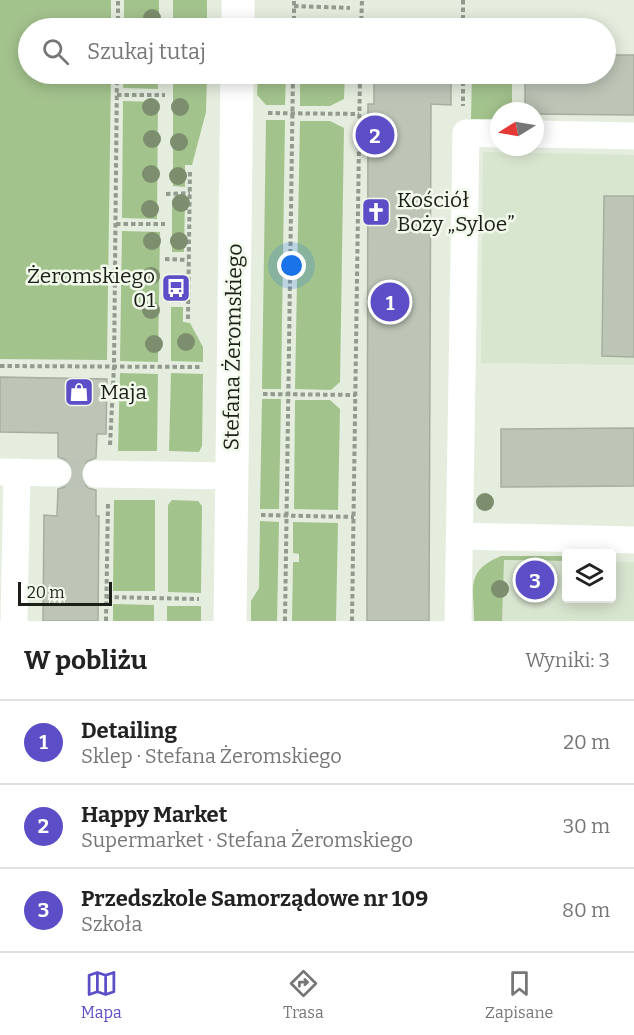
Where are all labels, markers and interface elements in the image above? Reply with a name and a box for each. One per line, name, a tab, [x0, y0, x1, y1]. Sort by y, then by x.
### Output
search box	[18, 18, 616, 84]
icon: search	[39, 35, 72, 68]
text: Szukaj tutaj	[87, 38, 206, 65]
north arrow	[490, 102, 544, 156]
pin: 2	[356, 112, 394, 158]
place label: Kościół Boży „Syloe”	[397, 187, 515, 237]
church icon: Kościół Boży „Syloe”	[360, 196, 392, 228]
street label: Stefana Żeromskiego	[218, 243, 248, 451]
your location	[277, 251, 306, 280]
place label: Żeromskiego 01	[27, 263, 155, 313]
bus stop icon: Żeromskiego 01	[160, 272, 192, 304]
pin: 1	[370, 280, 410, 324]
shop icon: Maja	[63, 376, 95, 408]
place label: Maja	[100, 379, 148, 405]
map controls	[562, 549, 616, 603]
button: layers	[562, 549, 616, 603]
pin: 3	[516, 558, 554, 602]
scale bar	[18, 579, 112, 606]
text: 20 m	[27, 583, 64, 602]
text: W pobliżu	[24, 645, 147, 676]
text: Wyniki: 3	[525, 648, 610, 672]
text: Detailing	[81, 717, 177, 744]
text: 1	[39, 730, 48, 754]
text: 20 m	[563, 730, 610, 754]
text: Sklep · Stefana Żeromskiego	[81, 744, 342, 768]
text: Happy Market	[81, 801, 227, 828]
text: 2	[38, 814, 49, 838]
text: 30 m	[563, 814, 610, 838]
text: Supermarket · Stefana Żeromskiego	[81, 828, 413, 852]
text: Przedszkole Samorządowe nr 109	[81, 885, 428, 912]
text: 3	[38, 898, 49, 922]
text: 80 m	[562, 898, 610, 922]
text: Szkoła	[81, 912, 142, 936]
tab: Mapa	[81, 967, 122, 1022]
tab: Trasa	[283, 967, 324, 1022]
tab: Zapisane	[485, 967, 553, 1022]

